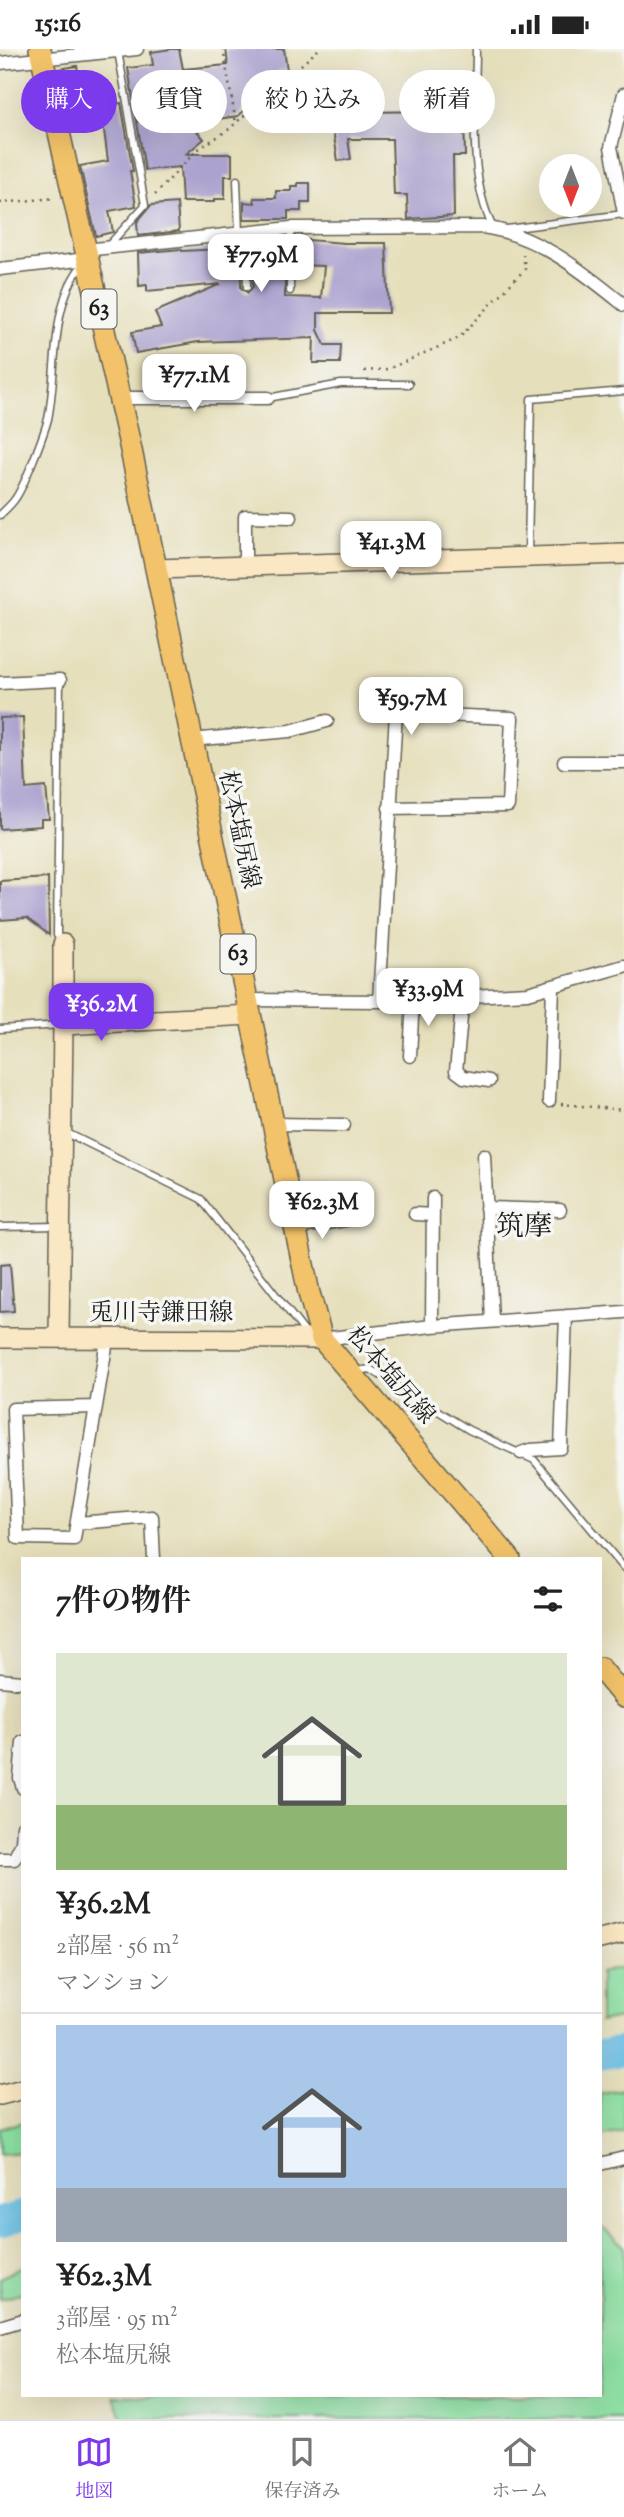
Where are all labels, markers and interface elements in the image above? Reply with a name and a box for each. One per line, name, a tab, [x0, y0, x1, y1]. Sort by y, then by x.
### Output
text: 15:16	[35, 6, 81, 43]
chip: 購入	[21, 70, 117, 133]
chip: 賃貸	[131, 70, 227, 133]
chip: 絞り込み	[241, 70, 385, 133]
chip: 新着	[399, 70, 495, 133]
north arrow	[539, 154, 602, 217]
map controls	[539, 154, 602, 217]
pin: ¥77.9M	[204, 235, 318, 294]
text: ¥77.9M	[224, 240, 298, 273]
road number: 63	[82, 290, 116, 329]
pin: ¥77.1M	[137, 355, 251, 414]
text: ¥77.1M	[158, 360, 230, 393]
pin: ¥41.3M	[334, 521, 448, 581]
text: ¥41.3M	[356, 527, 426, 560]
pin: ¥59.7M	[354, 677, 468, 737]
text: ¥59.7M	[375, 683, 447, 716]
street label: 松本塩尻線	[209, 768, 267, 892]
road number: 63	[220, 934, 256, 973]
pin: ¥33.9M	[371, 969, 485, 1028]
text: ¥33.9M	[392, 974, 464, 1007]
pin: ¥36.2M	[44, 983, 158, 1043]
text: ¥36.2M	[65, 989, 137, 1022]
pin: ¥62.3M	[265, 1181, 379, 1241]
text: ¥62.3M	[285, 1187, 359, 1220]
district label: 筑摩	[496, 1208, 552, 1248]
street label: 兎川寺鎌田線	[89, 1297, 233, 1331]
street label: 松本塩尻線	[338, 1320, 442, 1432]
icon: filters	[529, 1580, 567, 1618]
text: 7件の物件	[56, 1581, 191, 1624]
icon: home	[249, 1698, 375, 1824]
text: ¥36.2M	[56, 1884, 151, 1927]
text: 2部屋 · 56 m²	[56, 1931, 179, 1964]
text: マンション	[56, 1968, 170, 2001]
icon: home	[249, 2070, 375, 2196]
text: ¥62.3M	[56, 2256, 152, 2299]
text: 3部屋 · 95 m²	[56, 2303, 178, 2336]
text: 松本塩尻線	[56, 2340, 171, 2373]
tab: 地図	[75, 2433, 114, 2506]
tab: 保存済み	[264, 2433, 341, 2506]
tab: ホーム	[491, 2433, 549, 2506]

